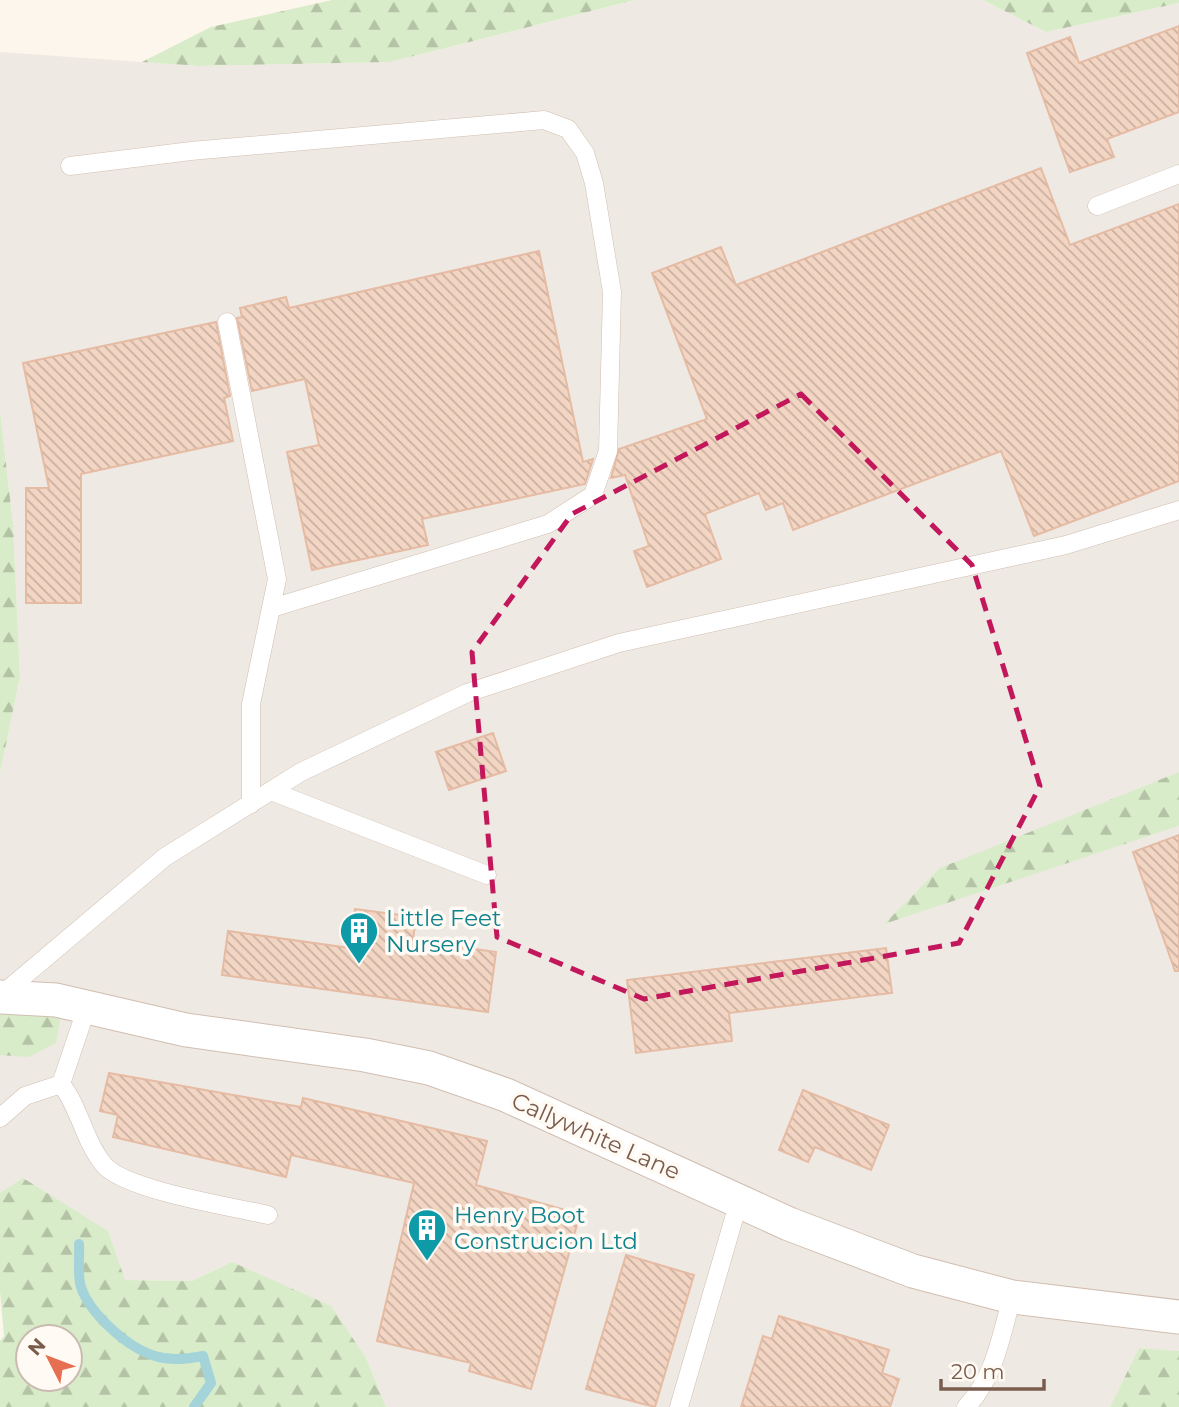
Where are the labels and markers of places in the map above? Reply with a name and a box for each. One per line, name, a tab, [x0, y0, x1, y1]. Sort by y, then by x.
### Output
place label: Little Feet Nursery	[386, 904, 501, 958]
building icon: Little Feet Nursery	[338, 910, 380, 965]
place label: Henry Boot Construcion Ltd	[454, 1201, 638, 1255]
building icon: Henry Boot Construcion Ltd	[406, 1207, 448, 1262]

